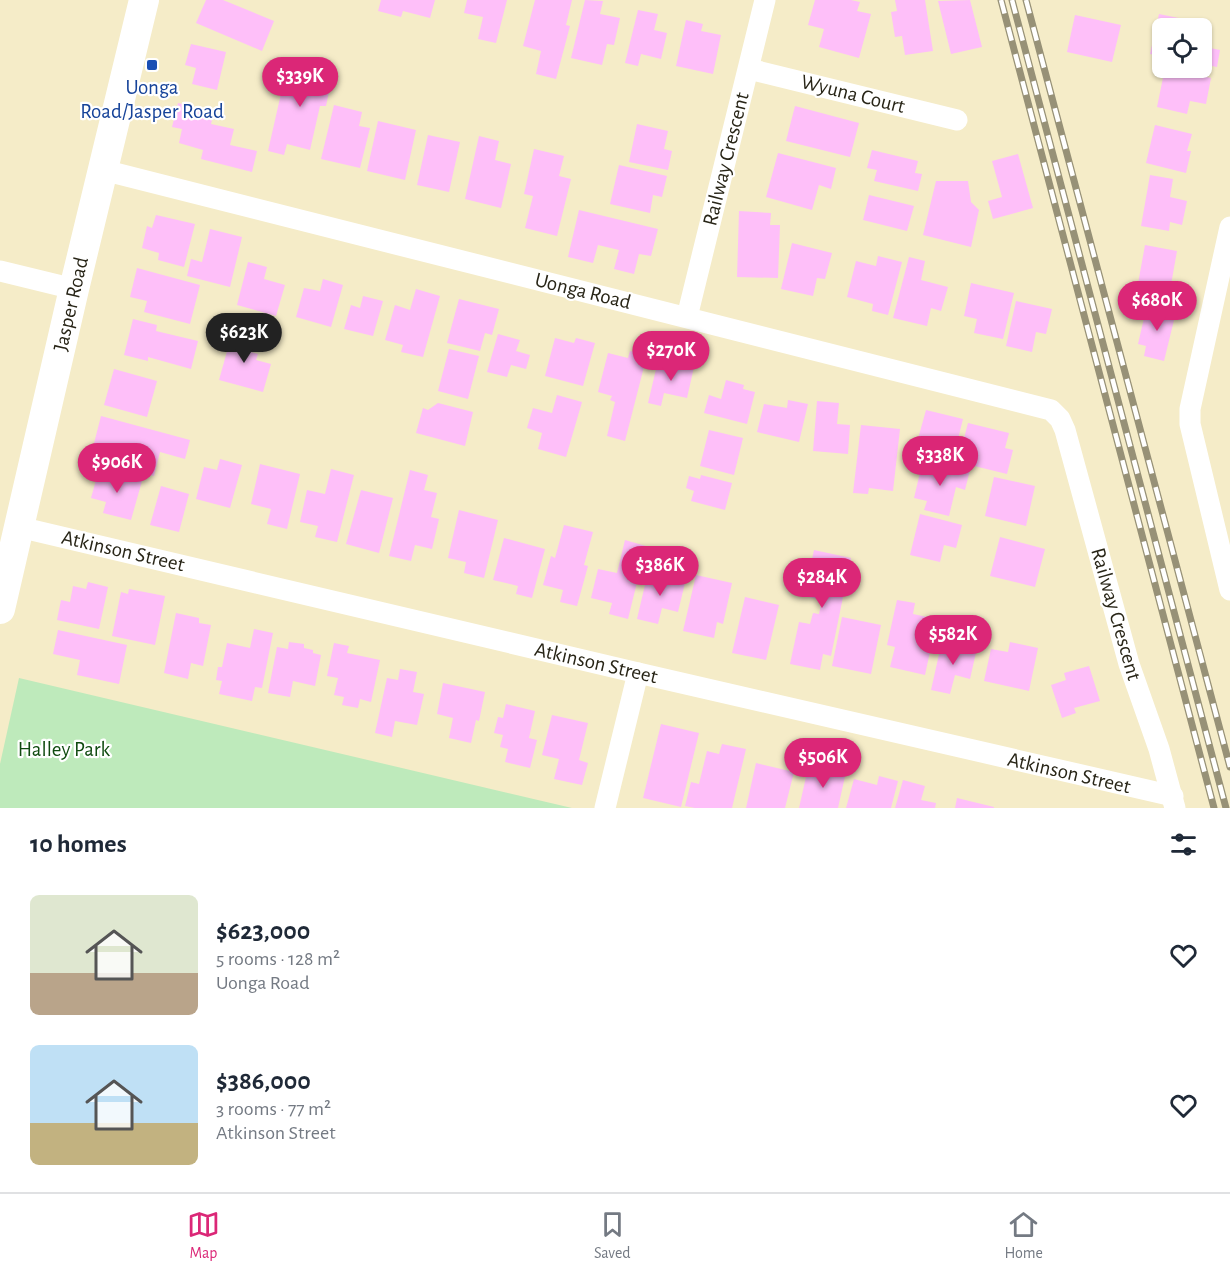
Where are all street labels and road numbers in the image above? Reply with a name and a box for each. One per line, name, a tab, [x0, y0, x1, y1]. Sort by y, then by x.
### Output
street label: Wyuna Court	[799, 71, 908, 117]
street label: Railway Crescent	[699, 90, 753, 228]
street label: Jasper Road	[50, 255, 92, 353]
street label: Uonga Road	[533, 269, 633, 313]
street label: Atkinson Street	[59, 527, 187, 575]
street label: Railway Crescent	[1087, 545, 1145, 683]
street label: Atkinson Street	[532, 639, 660, 687]
street label: Atkinson Street	[1005, 749, 1133, 797]

